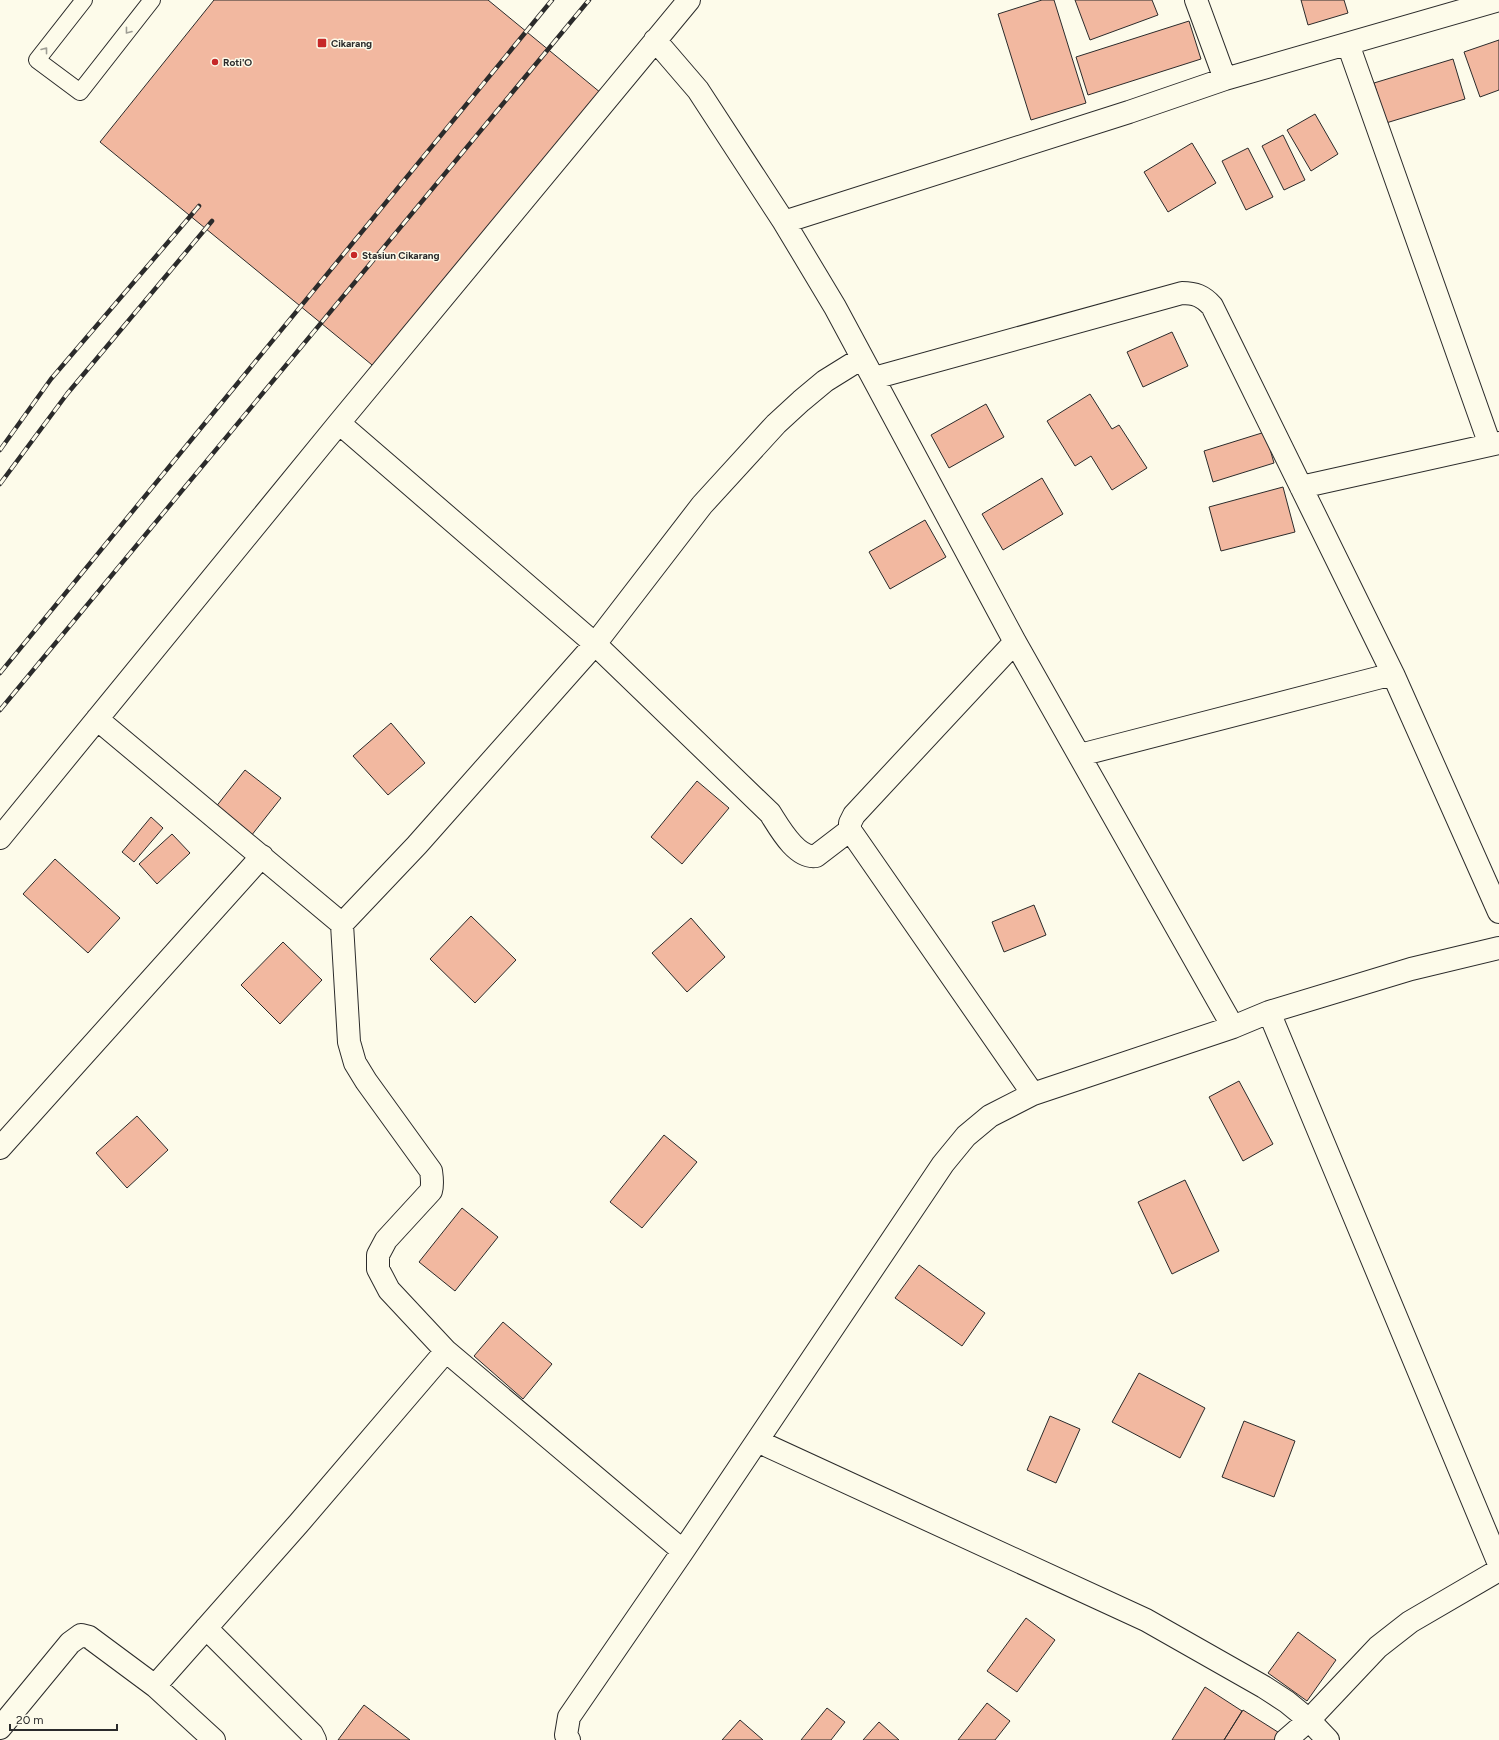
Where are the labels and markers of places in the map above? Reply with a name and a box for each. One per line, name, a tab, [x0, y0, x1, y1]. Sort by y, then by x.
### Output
marker: Cikarang	[316, 37, 328, 49]
place label: Cikarang	[331, 37, 372, 50]
place label: Roti'O	[223, 56, 252, 69]
marker: Roti'O	[210, 57, 220, 67]
place label: Stasiun Cikarang	[362, 249, 439, 262]
marker: Stasiun Cikarang	[349, 250, 359, 260]

